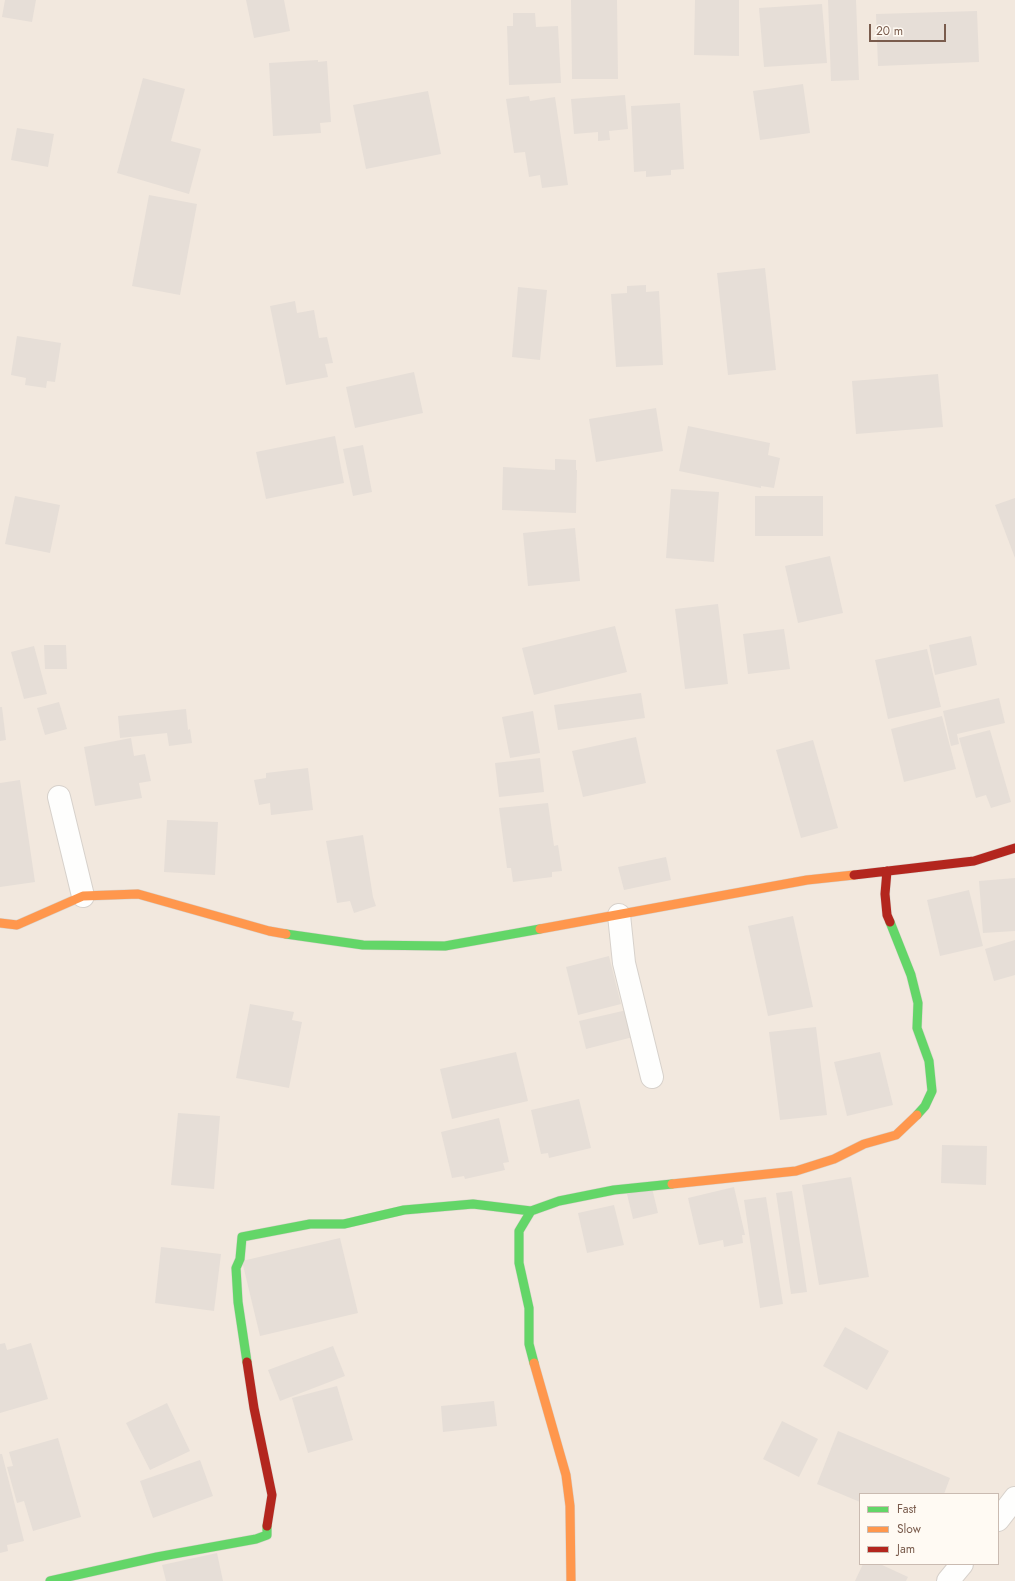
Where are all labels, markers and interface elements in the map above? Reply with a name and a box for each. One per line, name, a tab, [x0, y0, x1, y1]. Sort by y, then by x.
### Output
scale bar	[871, 16, 948, 42]
text: 20 m	[876, 22, 903, 40]
legend	[859, 1493, 999, 1565]
text: Fast	[897, 1500, 916, 1518]
text: Slow	[897, 1520, 921, 1538]
text: Jam	[897, 1540, 915, 1558]

